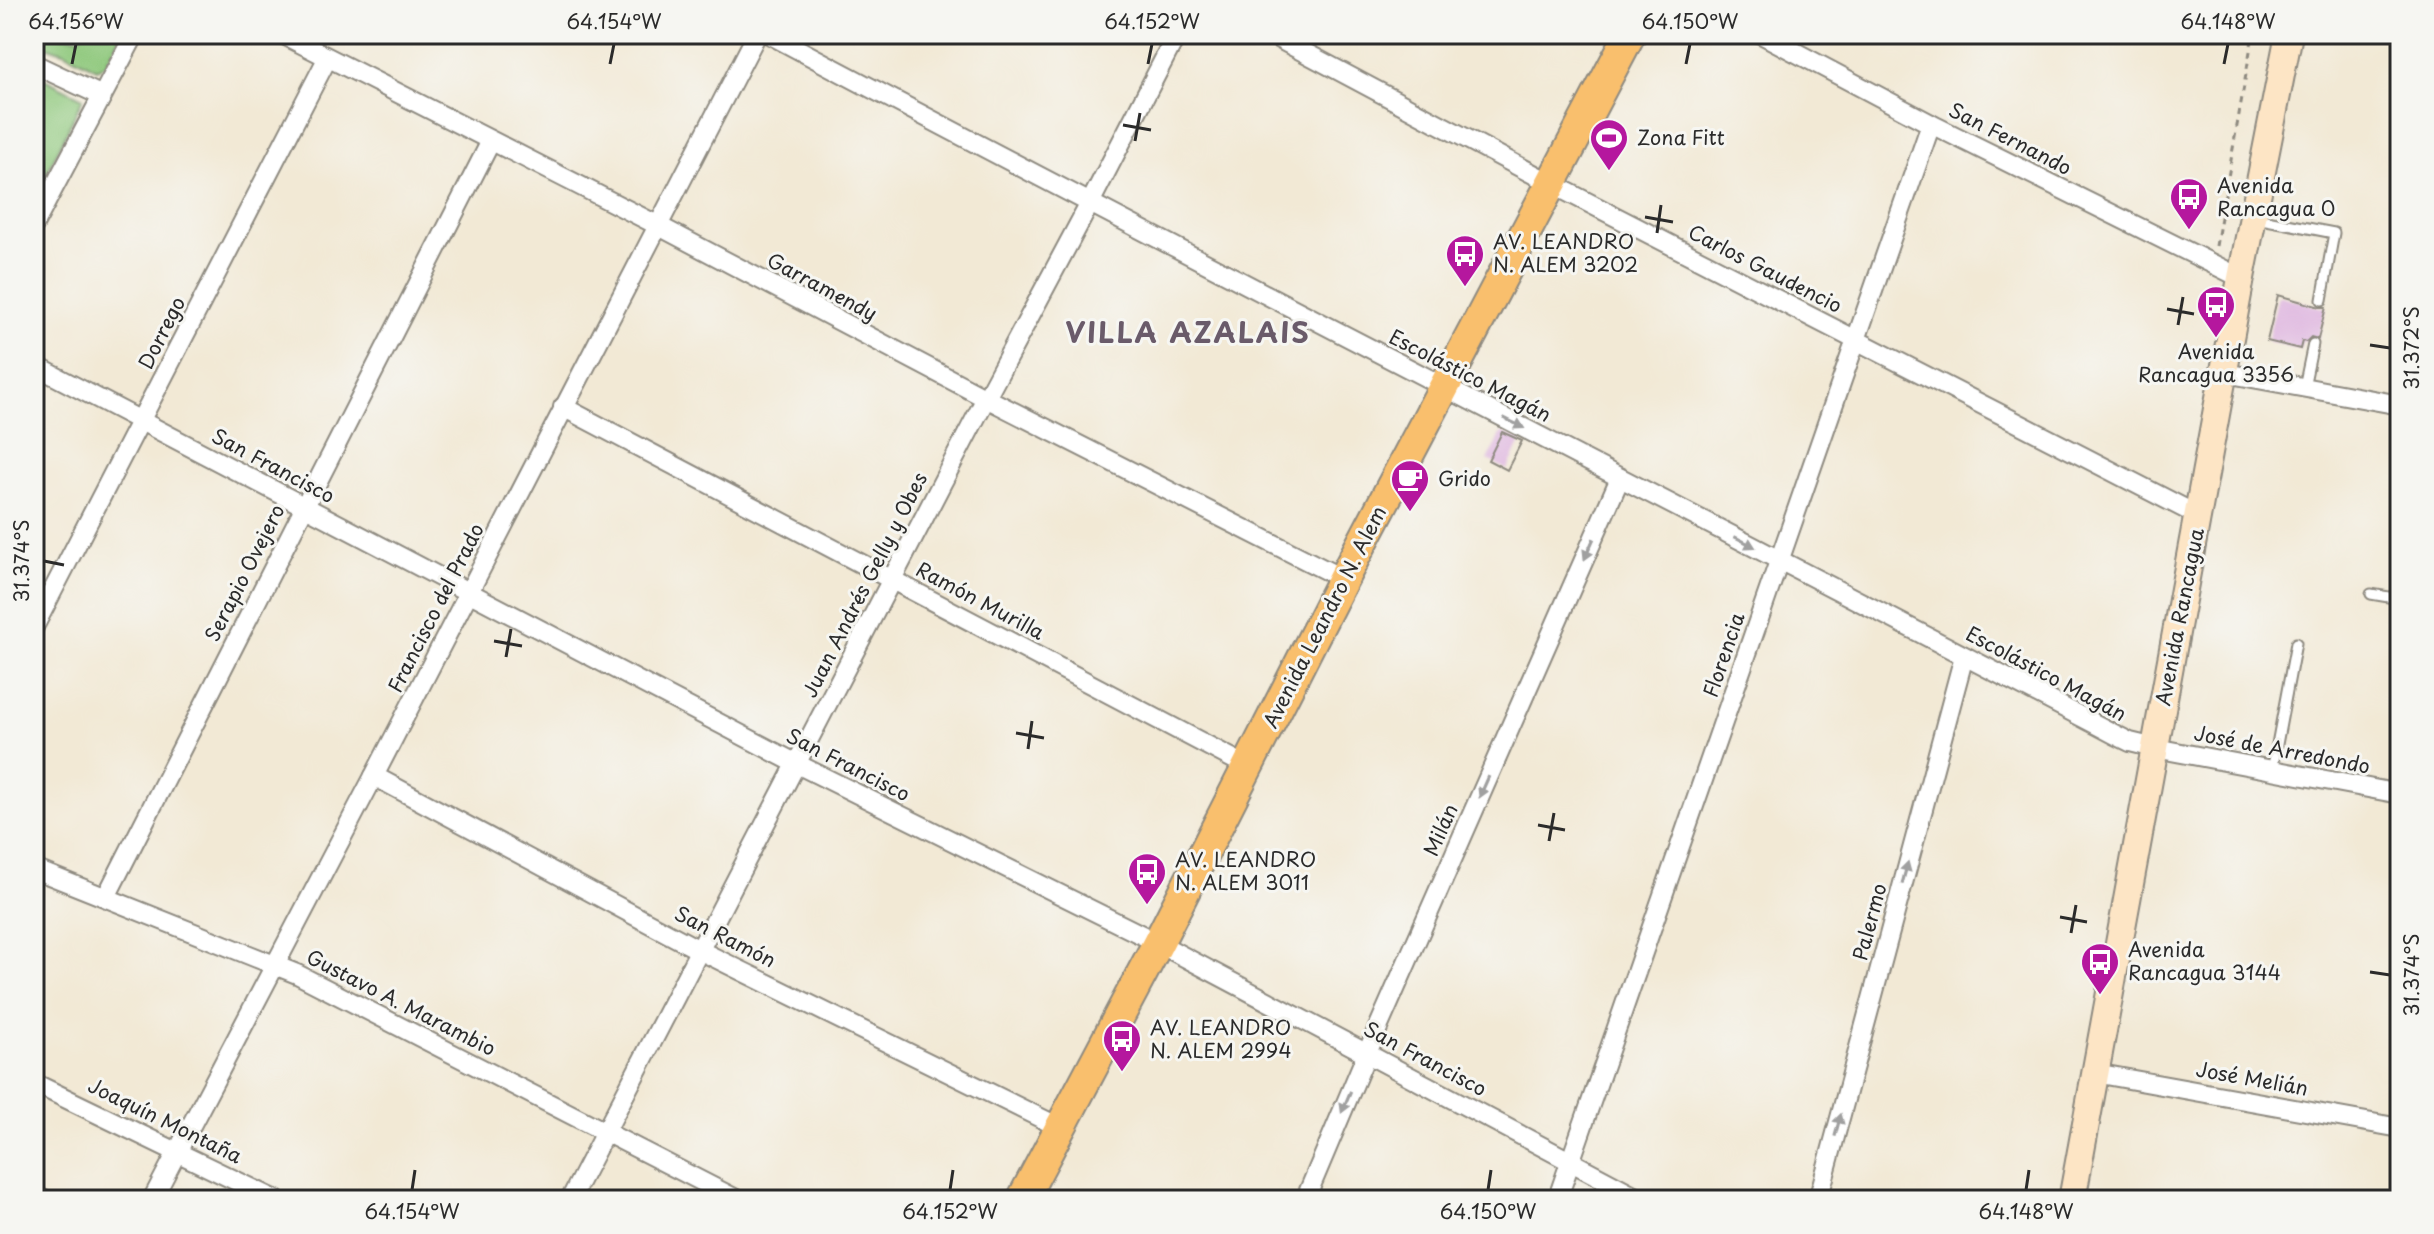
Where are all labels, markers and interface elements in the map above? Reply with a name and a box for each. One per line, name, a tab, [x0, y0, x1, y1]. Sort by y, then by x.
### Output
text: 64.156°W	[28, 6, 124, 36]
text: 64.154°W	[566, 6, 662, 36]
text: 64.152°W	[1104, 6, 1200, 36]
text: 64.150°W	[1642, 6, 1739, 36]
text: 64.148°W	[2181, 6, 2276, 36]
street label: San Fernando	[1944, 94, 2077, 182]
sports icon: Zona Fitt	[1588, 117, 1630, 172]
place label: Zona Fitt	[1637, 122, 1725, 152]
place label: Avenida Rancagua 0	[2217, 170, 2335, 223]
bus stop icon: Avenida Rancagua 0	[2168, 176, 2210, 231]
street label: Carlos Gaudencio	[1683, 216, 1848, 320]
place label: AV. LEANDRO N. ALEM 3202	[1493, 226, 1638, 279]
bus stop icon: AV. LEANDRO N. ALEM 3202	[1444, 233, 1486, 288]
street label: Garramendy	[762, 244, 883, 328]
bus stop icon: Avenida Rancagua 3356	[2195, 284, 2237, 339]
street label: Dorrego	[130, 291, 192, 374]
text: 31.372°S	[2396, 306, 2426, 390]
district label: VILLA AZALAIS	[1065, 310, 1311, 353]
street label: Escolástico Magán	[1384, 321, 1557, 429]
place label: Avenida Rancagua 3356	[2138, 336, 2294, 389]
one-way arrow	[1502, 416, 1525, 430]
street label: San Francisco	[207, 420, 340, 510]
cafe icon: Grido	[1389, 458, 1431, 513]
place label: Grido	[1438, 463, 1491, 493]
street label: Juan Andrés Gelly y Obes	[794, 467, 934, 702]
street label: Serapio Ovejero	[197, 499, 292, 646]
street label: Avenida Leandro N. Alem	[1255, 500, 1393, 733]
street label: Francisco del Prado	[379, 518, 491, 697]
text: 31.374°S	[6, 519, 36, 603]
street label: Avenida Rancagua	[2147, 525, 2211, 708]
one-way arrow	[1734, 535, 1757, 548]
one-way arrow	[1582, 537, 1595, 561]
street label: Ramón Murilla	[911, 554, 1051, 647]
street label: Florencia	[1695, 608, 1752, 701]
street label: Escolástico Magán	[1961, 618, 2132, 728]
street label: José de Arredondo	[2192, 717, 2373, 781]
street label: San Francisco	[781, 720, 916, 808]
one-way arrow	[1477, 775, 1491, 799]
street label: Milán	[1415, 799, 1465, 861]
place label: AV. LEANDRO N. ALEM 3011	[1175, 844, 1316, 897]
bus stop icon: AV. LEANDRO N. ALEM 3011	[1126, 851, 1168, 906]
one-way arrow	[1900, 861, 1912, 886]
street label: Palermo	[1844, 880, 1894, 964]
street label: San Ramón	[670, 898, 781, 974]
text: 31.374°S	[2396, 933, 2426, 1017]
place label: Avenida Rancagua 3144	[2128, 934, 2281, 987]
street label: Gustavo A. Marambio	[302, 941, 501, 1063]
bus stop icon: Avenida Rancagua 3144	[2079, 941, 2121, 996]
place label: AV. LEANDRO N. ALEM 2994	[1150, 1012, 1292, 1065]
street label: San Francisco	[1359, 1013, 1492, 1103]
bus stop icon: AV. LEANDRO N. ALEM 2994	[1101, 1018, 1143, 1073]
street label: José Melián	[2194, 1053, 2311, 1103]
street label: Joaquín Montaña	[83, 1070, 248, 1171]
one-way arrow	[1339, 1090, 1352, 1114]
one-way arrow	[1832, 1112, 1845, 1136]
text: 64.154°W	[364, 1196, 460, 1226]
text: 64.152°W	[902, 1196, 998, 1226]
text: 64.150°W	[1440, 1196, 1537, 1226]
text: 64.148°W	[1979, 1196, 2074, 1226]

